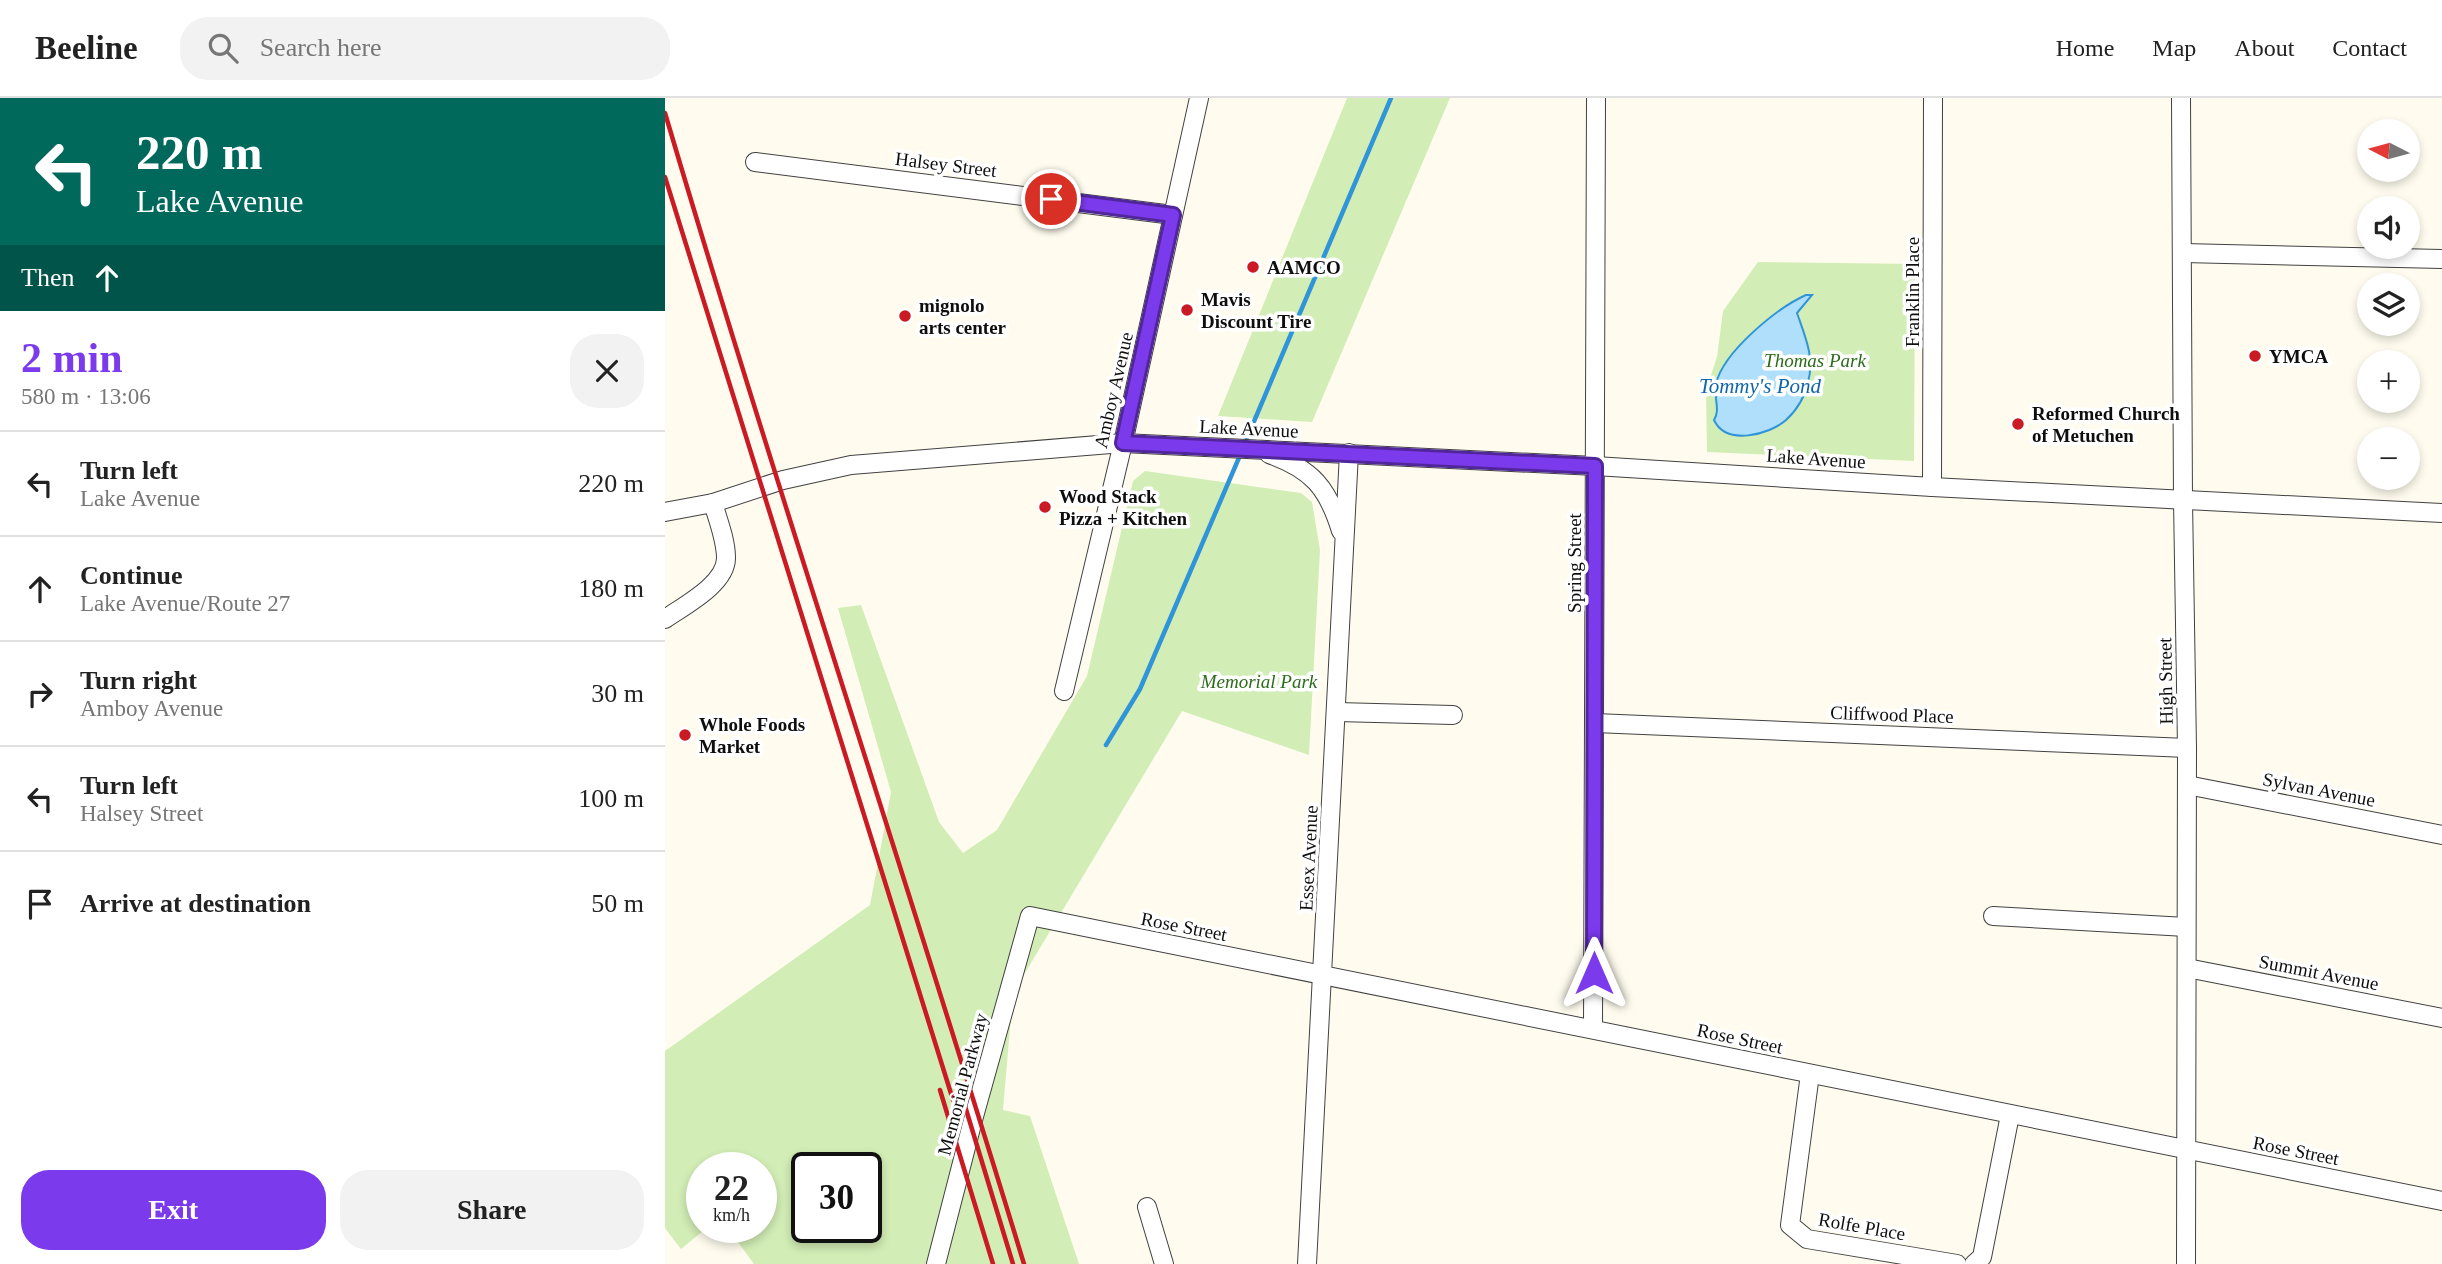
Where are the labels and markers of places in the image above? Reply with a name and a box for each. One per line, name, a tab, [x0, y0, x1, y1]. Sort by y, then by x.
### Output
pin	[1021, 169, 1081, 229]
place label: AAMCO	[1267, 257, 1341, 278]
marker: AAMCO	[1245, 259, 1261, 275]
place label: Mavis Discount Tire	[1201, 289, 1311, 332]
place label: mignolo arts center	[919, 295, 1007, 338]
marker: Mavis Discount Tire	[1179, 302, 1195, 318]
marker: mignolo arts center	[897, 308, 913, 324]
place label: YMCA	[2269, 346, 2328, 367]
marker: YMCA	[2247, 348, 2263, 364]
place label: Reformed Church of Metuchen	[2032, 403, 2180, 446]
marker: Reformed Church of Metuchen	[2010, 416, 2026, 432]
place label: Wood Stack Pizza + Kitchen	[1059, 486, 1187, 529]
marker: Wood Stack Pizza + Kitchen	[1037, 499, 1053, 515]
place label: Whole Foods Market	[699, 714, 805, 757]
marker: Whole Foods Market	[677, 727, 693, 743]

